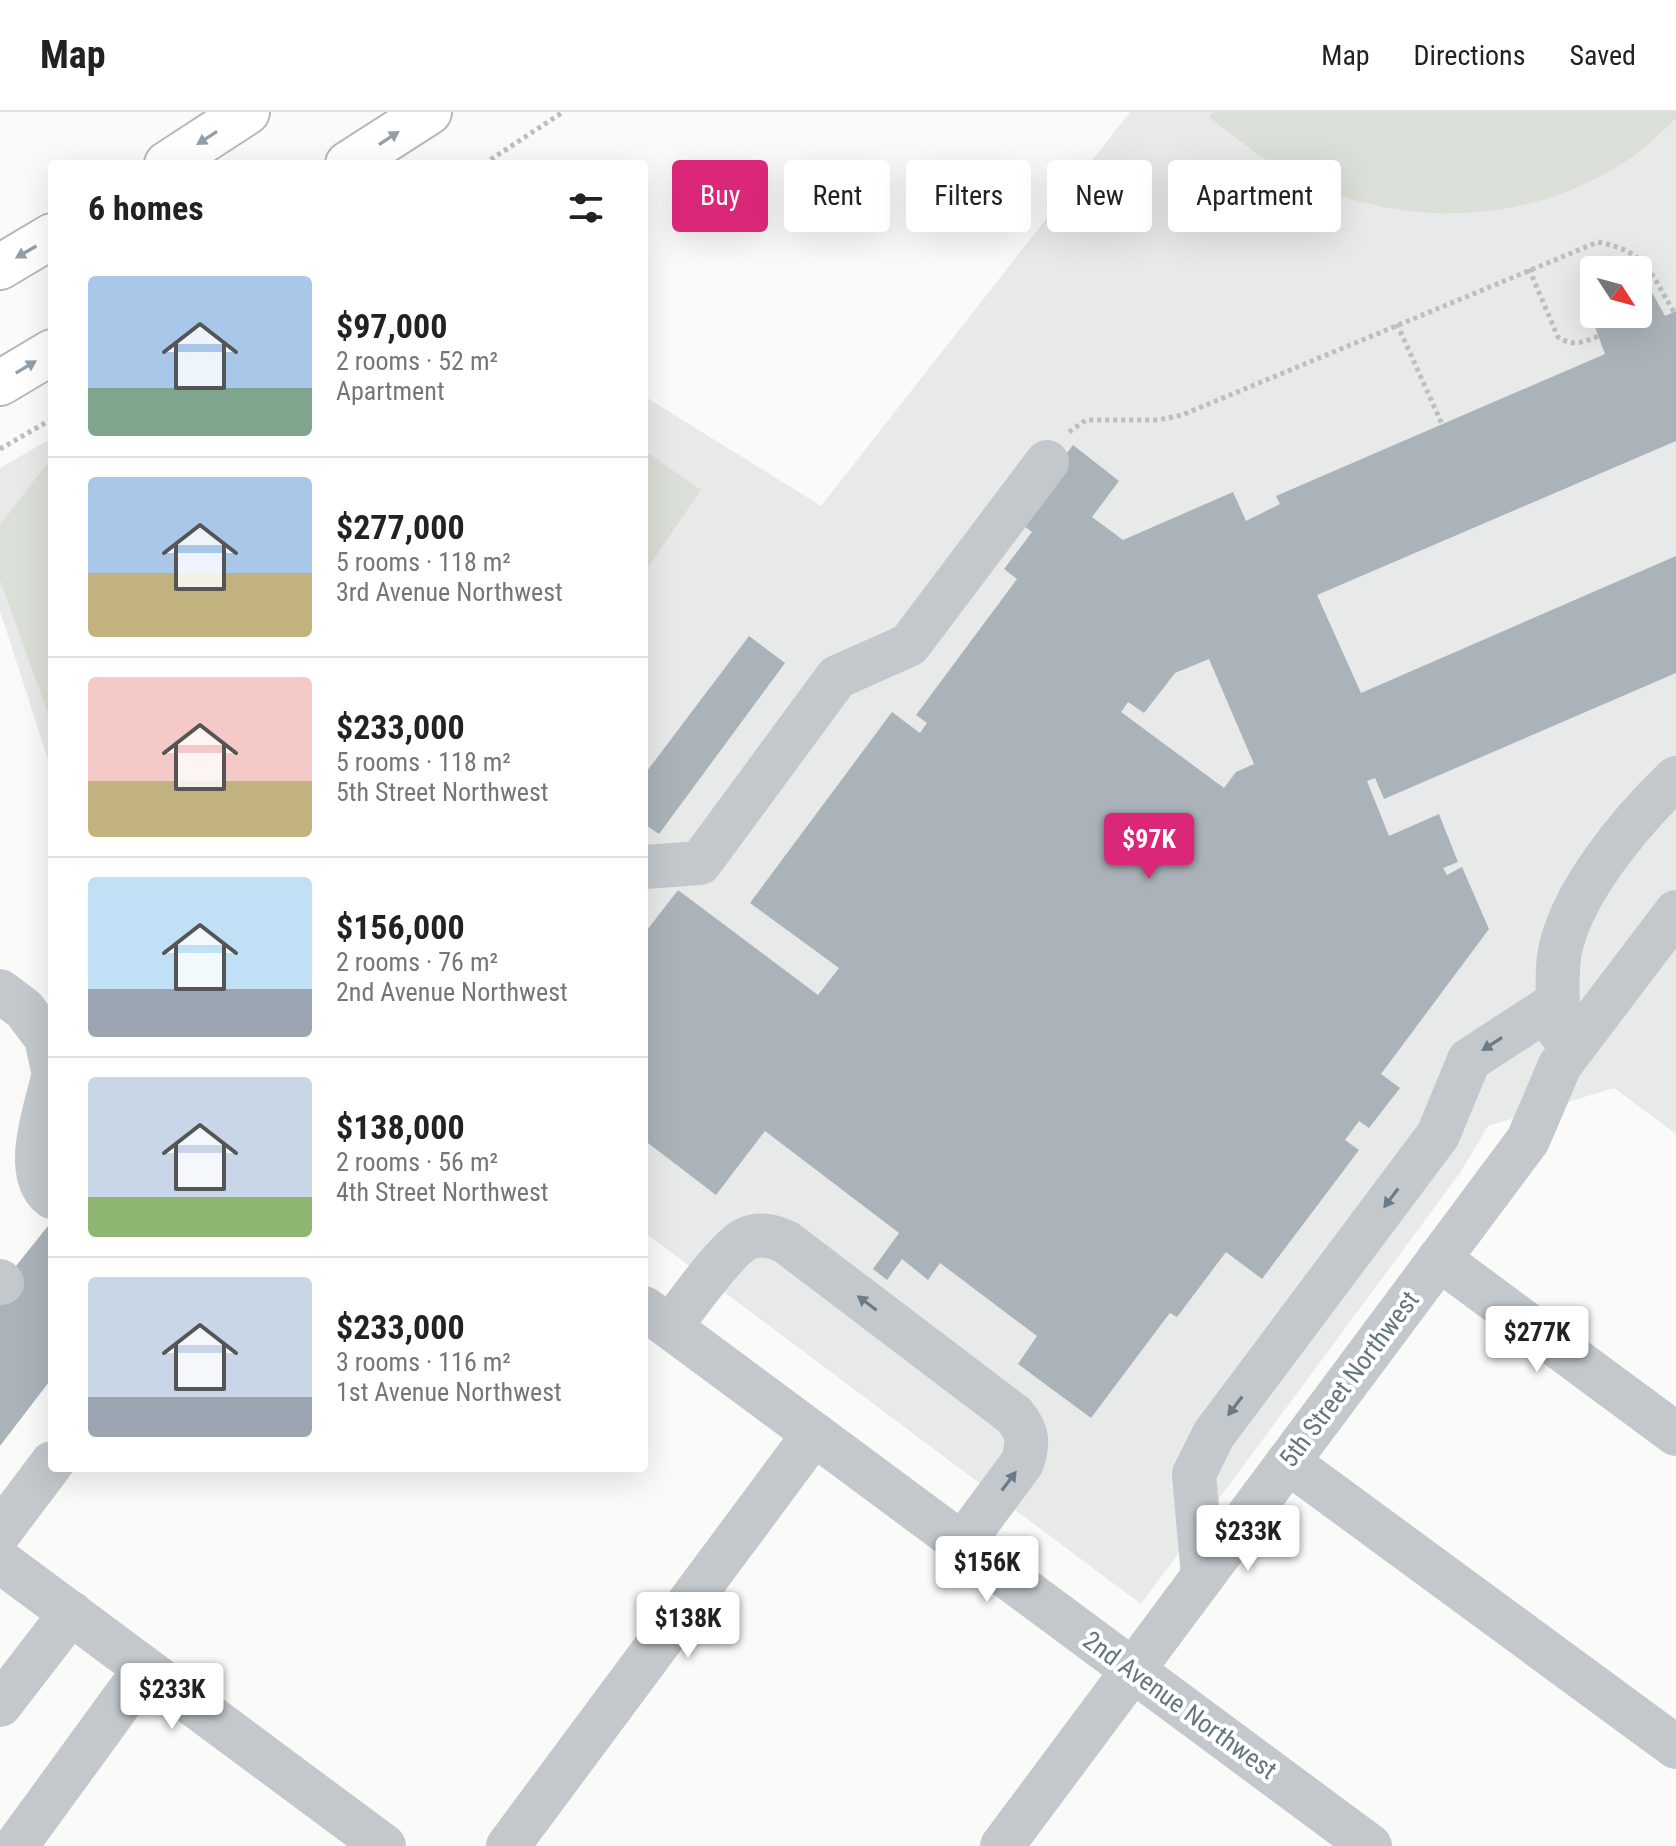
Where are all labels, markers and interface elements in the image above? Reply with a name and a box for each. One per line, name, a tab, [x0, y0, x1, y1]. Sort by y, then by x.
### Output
text: Map	[40, 33, 106, 77]
text: Map	[1321, 39, 1370, 72]
text: Directions	[1414, 39, 1525, 72]
text: Saved	[1569, 39, 1636, 72]
one-way arrow	[196, 130, 218, 145]
one-way arrow	[378, 131, 400, 146]
chip: Buy	[672, 160, 768, 232]
chip: Rent	[784, 160, 890, 232]
chip: Filters	[906, 160, 1031, 232]
chip: New	[1047, 160, 1152, 232]
chip: Apartment	[1168, 160, 1341, 232]
icon: filters	[564, 186, 608, 230]
text: 6 homes	[88, 188, 204, 228]
one-way arrow	[15, 245, 37, 259]
north arrow	[1580, 256, 1652, 328]
map controls	[1580, 256, 1652, 328]
text: $97,000	[336, 306, 447, 346]
icon: home	[152, 308, 248, 404]
text: 2 rooms · 52 m²	[336, 346, 498, 376]
one-way arrow	[15, 360, 37, 374]
text: Apartment	[336, 376, 445, 406]
text: $277,000	[336, 507, 465, 547]
icon: home	[152, 509, 248, 605]
text: 5 rooms · 118 m²	[336, 547, 511, 577]
text: 3rd Avenue Northwest	[336, 577, 563, 607]
text: $233,000	[336, 707, 465, 747]
icon: home	[152, 709, 248, 805]
text: 5 rooms · 118 m²	[336, 747, 511, 777]
text: 5th Street Northwest	[336, 777, 549, 807]
pin: $97K	[1102, 813, 1196, 881]
text: $97K	[1122, 824, 1176, 854]
text: $156,000	[336, 907, 465, 947]
icon: home	[152, 909, 248, 1005]
text: 2 rooms · 76 m²	[336, 947, 498, 977]
text: 2nd Avenue Northwest	[336, 977, 568, 1007]
one-way arrow	[1482, 1037, 1503, 1052]
text: $138,000	[336, 1107, 465, 1147]
icon: home	[152, 1109, 248, 1205]
text: 2 rooms · 56 m²	[336, 1147, 498, 1177]
text: 4th Street Northwest	[336, 1177, 549, 1207]
one-way arrow	[1384, 1188, 1400, 1208]
street label: 5th Street Northwest	[1273, 1285, 1425, 1473]
one-way arrow	[857, 1296, 878, 1312]
pin: $277K	[1481, 1306, 1593, 1374]
text: $233,000	[336, 1307, 465, 1347]
icon: home	[152, 1309, 248, 1405]
text: $277K	[1504, 1317, 1570, 1347]
text: 3 rooms · 116 m²	[336, 1347, 511, 1377]
text: 1st Avenue Northwest	[336, 1377, 562, 1407]
one-way arrow	[1228, 1396, 1244, 1416]
one-way arrow	[1000, 1471, 1016, 1492]
pin: $233K	[1192, 1505, 1304, 1573]
text: $233K	[1215, 1516, 1281, 1546]
pin: $156K	[931, 1536, 1043, 1604]
text: $156K	[954, 1547, 1020, 1577]
pin: $138K	[632, 1592, 744, 1660]
text: $138K	[655, 1603, 721, 1633]
street label: 2nd Avenue Northwest	[1077, 1625, 1283, 1785]
pin: $233K	[116, 1663, 228, 1731]
text: $233K	[139, 1674, 205, 1704]

